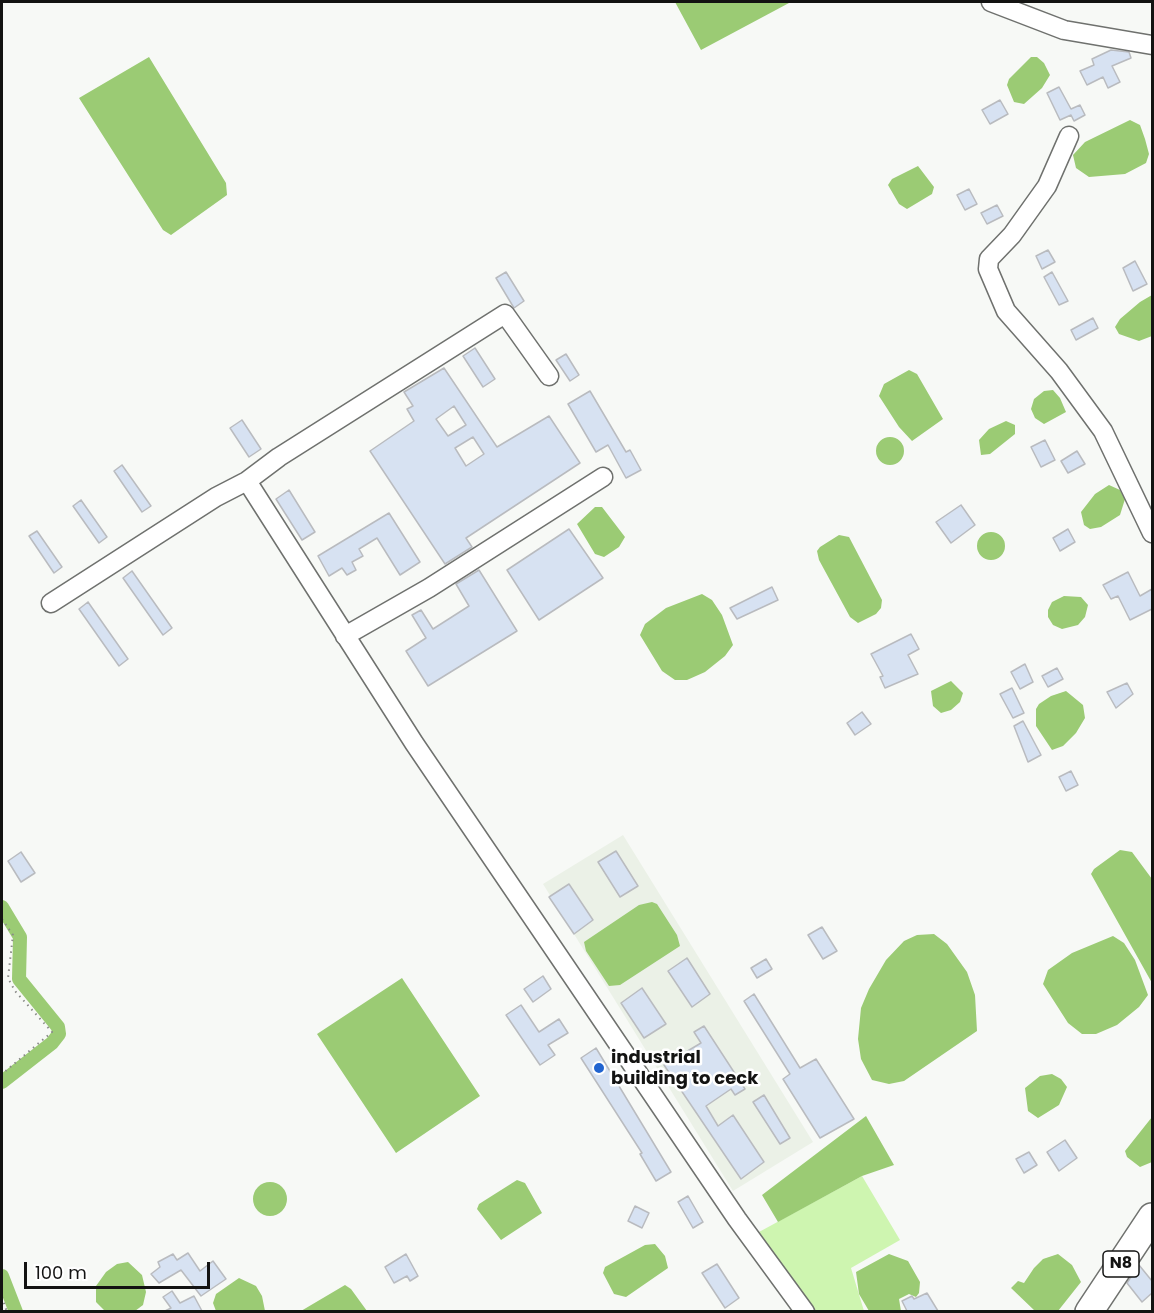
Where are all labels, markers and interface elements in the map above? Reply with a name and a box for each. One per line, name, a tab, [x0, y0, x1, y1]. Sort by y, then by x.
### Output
place label: industrial building to ceck	[611, 1047, 758, 1090]
marker: industrial building to ceck	[592, 1061, 606, 1075]
scale bar	[27, 1250, 213, 1288]
road number: N8	[1103, 1251, 1139, 1277]
text: 100 m	[35, 1260, 87, 1285]

